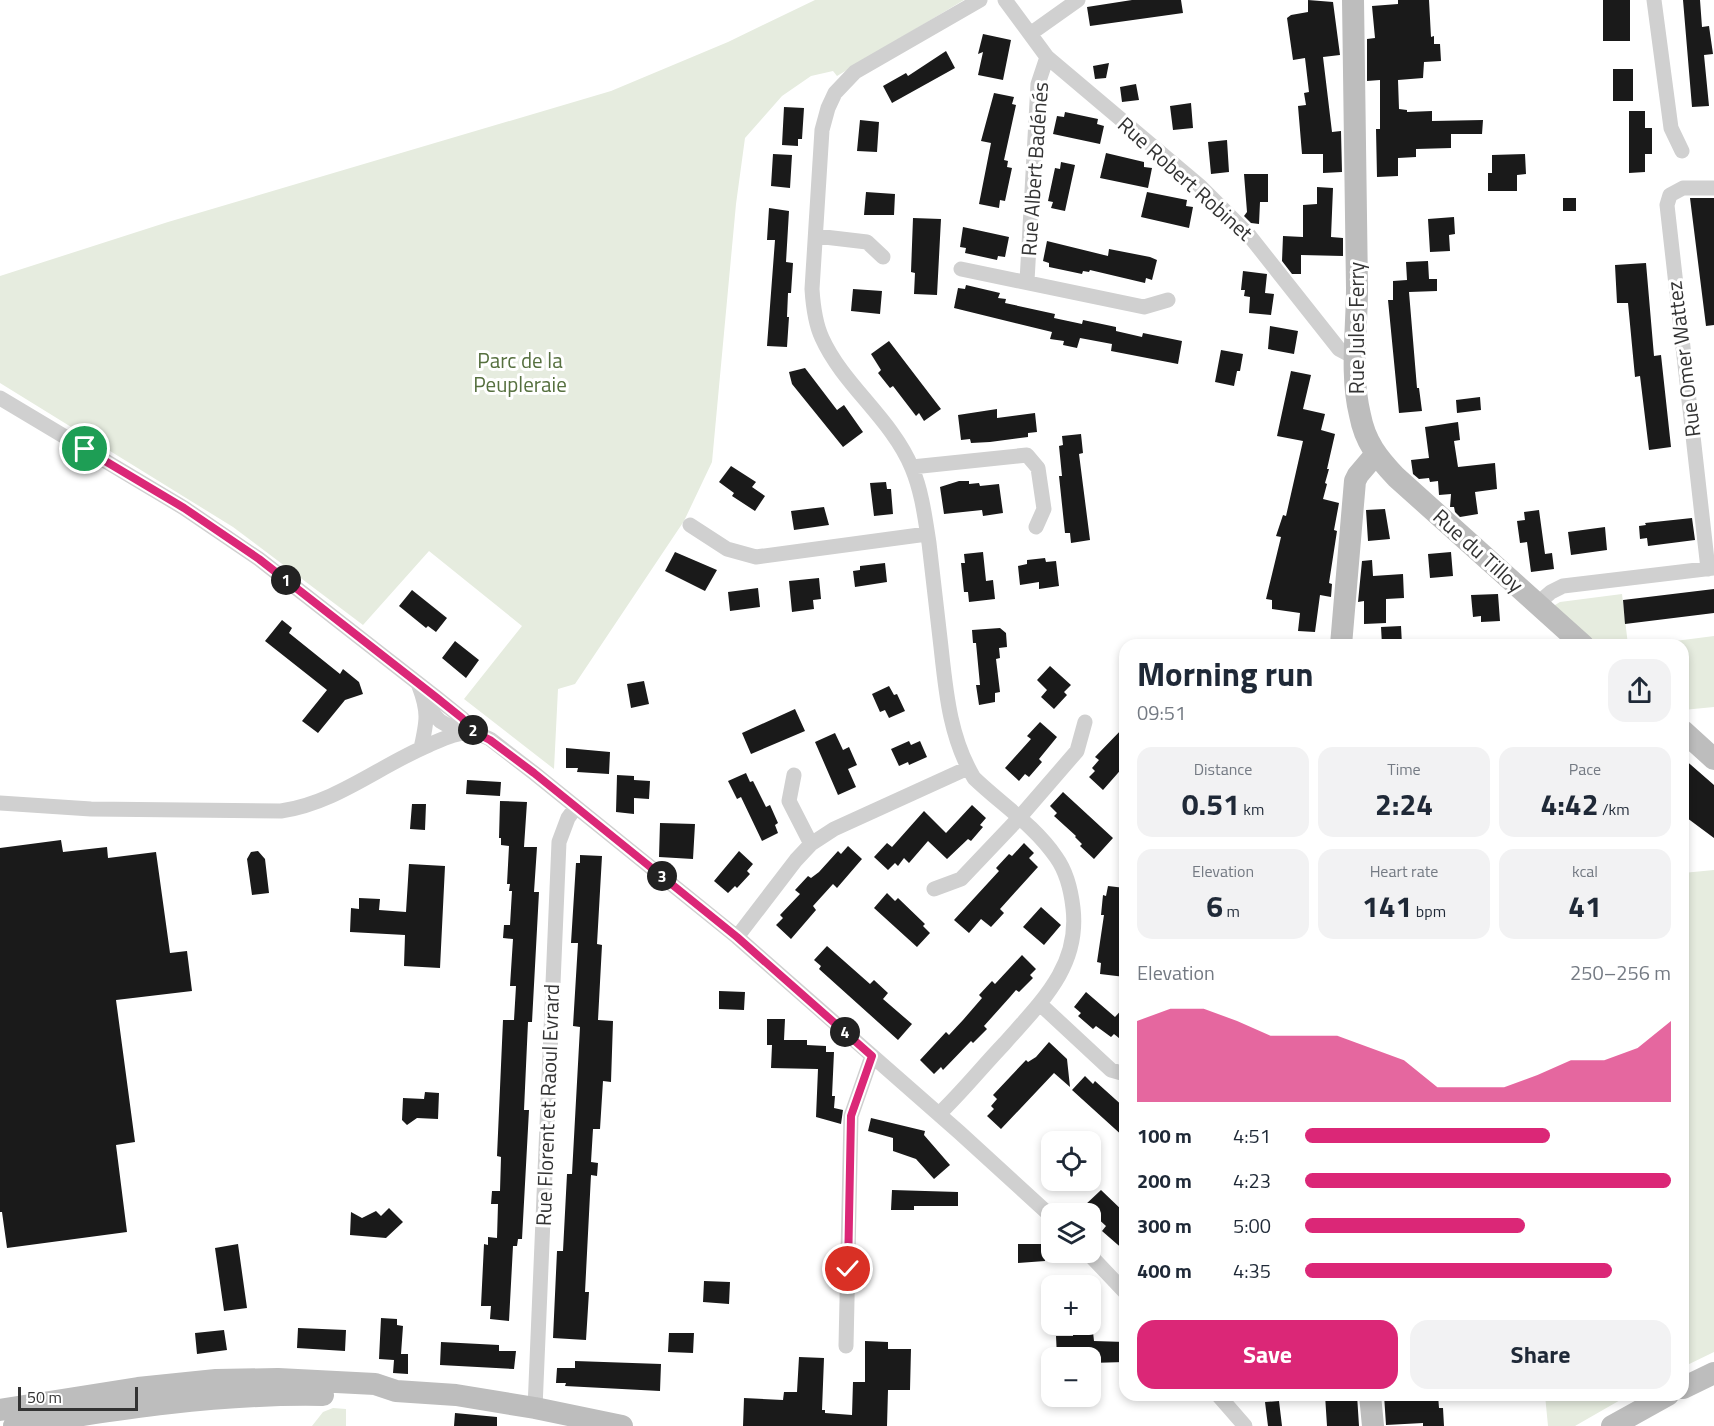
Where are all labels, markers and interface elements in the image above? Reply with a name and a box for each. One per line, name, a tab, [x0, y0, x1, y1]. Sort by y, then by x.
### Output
street label: Rue Albert Badénés	[1012, 81, 1056, 257]
street label: Rue Robert Robinet	[1111, 109, 1261, 248]
street label: Rue Jules Ferry	[1340, 262, 1372, 394]
street label: Rue Omer Wattez	[1658, 279, 1708, 439]
park label: Parc de la Peupleraie	[473, 344, 567, 400]
pin	[59, 423, 110, 474]
icon: arrive	[68, 432, 101, 465]
street label: Rue du Tilloy	[1426, 501, 1531, 600]
pin: 1	[271, 565, 301, 595]
text: 1	[282, 568, 290, 592]
text: Morning run	[1137, 649, 1314, 699]
button: share	[1608, 659, 1671, 722]
text: 09:51	[1137, 697, 1186, 728]
pin: 2	[458, 715, 488, 745]
text: 2	[469, 718, 477, 742]
text: Distance	[1194, 757, 1252, 781]
text: Time	[1387, 757, 1421, 781]
text: Pace	[1569, 757, 1601, 781]
text: 0.51	[1182, 781, 1240, 827]
text: 2:24	[1375, 781, 1433, 827]
text: 4:42	[1540, 781, 1598, 827]
text: km	[1240, 797, 1264, 821]
text: /km	[1598, 797, 1630, 821]
text: Elevation	[1192, 859, 1254, 883]
text: Heart rate	[1370, 859, 1438, 883]
text: kcal	[1572, 859, 1598, 883]
pin: 3	[647, 861, 677, 891]
text: 3	[658, 864, 666, 888]
text: 6	[1206, 883, 1223, 929]
text: 141	[1362, 883, 1412, 929]
text: 41	[1568, 883, 1602, 929]
text: m	[1223, 899, 1240, 923]
text: bpm	[1412, 899, 1446, 923]
text: Elevation	[1137, 957, 1215, 988]
text: 250–256 m	[1570, 957, 1671, 988]
street label: Rue Florent et Raoul Evrard	[527, 983, 567, 1227]
pin: 4	[830, 1017, 860, 1047]
text: 4	[841, 1020, 849, 1044]
text: 100 m	[1137, 1120, 1192, 1151]
text: 4:51	[1233, 1120, 1271, 1151]
map controls	[1041, 1131, 1101, 1407]
button: locate	[1041, 1131, 1101, 1191]
text: 200 m	[1137, 1165, 1192, 1196]
text: 4:23	[1233, 1165, 1271, 1196]
button: layers	[1041, 1203, 1101, 1263]
text: 300 m	[1137, 1210, 1192, 1241]
text: 5:00	[1233, 1210, 1271, 1241]
pin	[822, 1243, 873, 1294]
icon: check	[831, 1252, 864, 1285]
text: 400 m	[1137, 1255, 1192, 1286]
text: 4:35	[1233, 1255, 1271, 1286]
button: +	[1041, 1275, 1101, 1335]
button: Save	[1137, 1320, 1398, 1389]
button: Share	[1410, 1320, 1671, 1389]
button: −	[1041, 1347, 1101, 1407]
scale bar	[18, 1384, 138, 1412]
text: 50 m	[27, 1385, 62, 1409]

